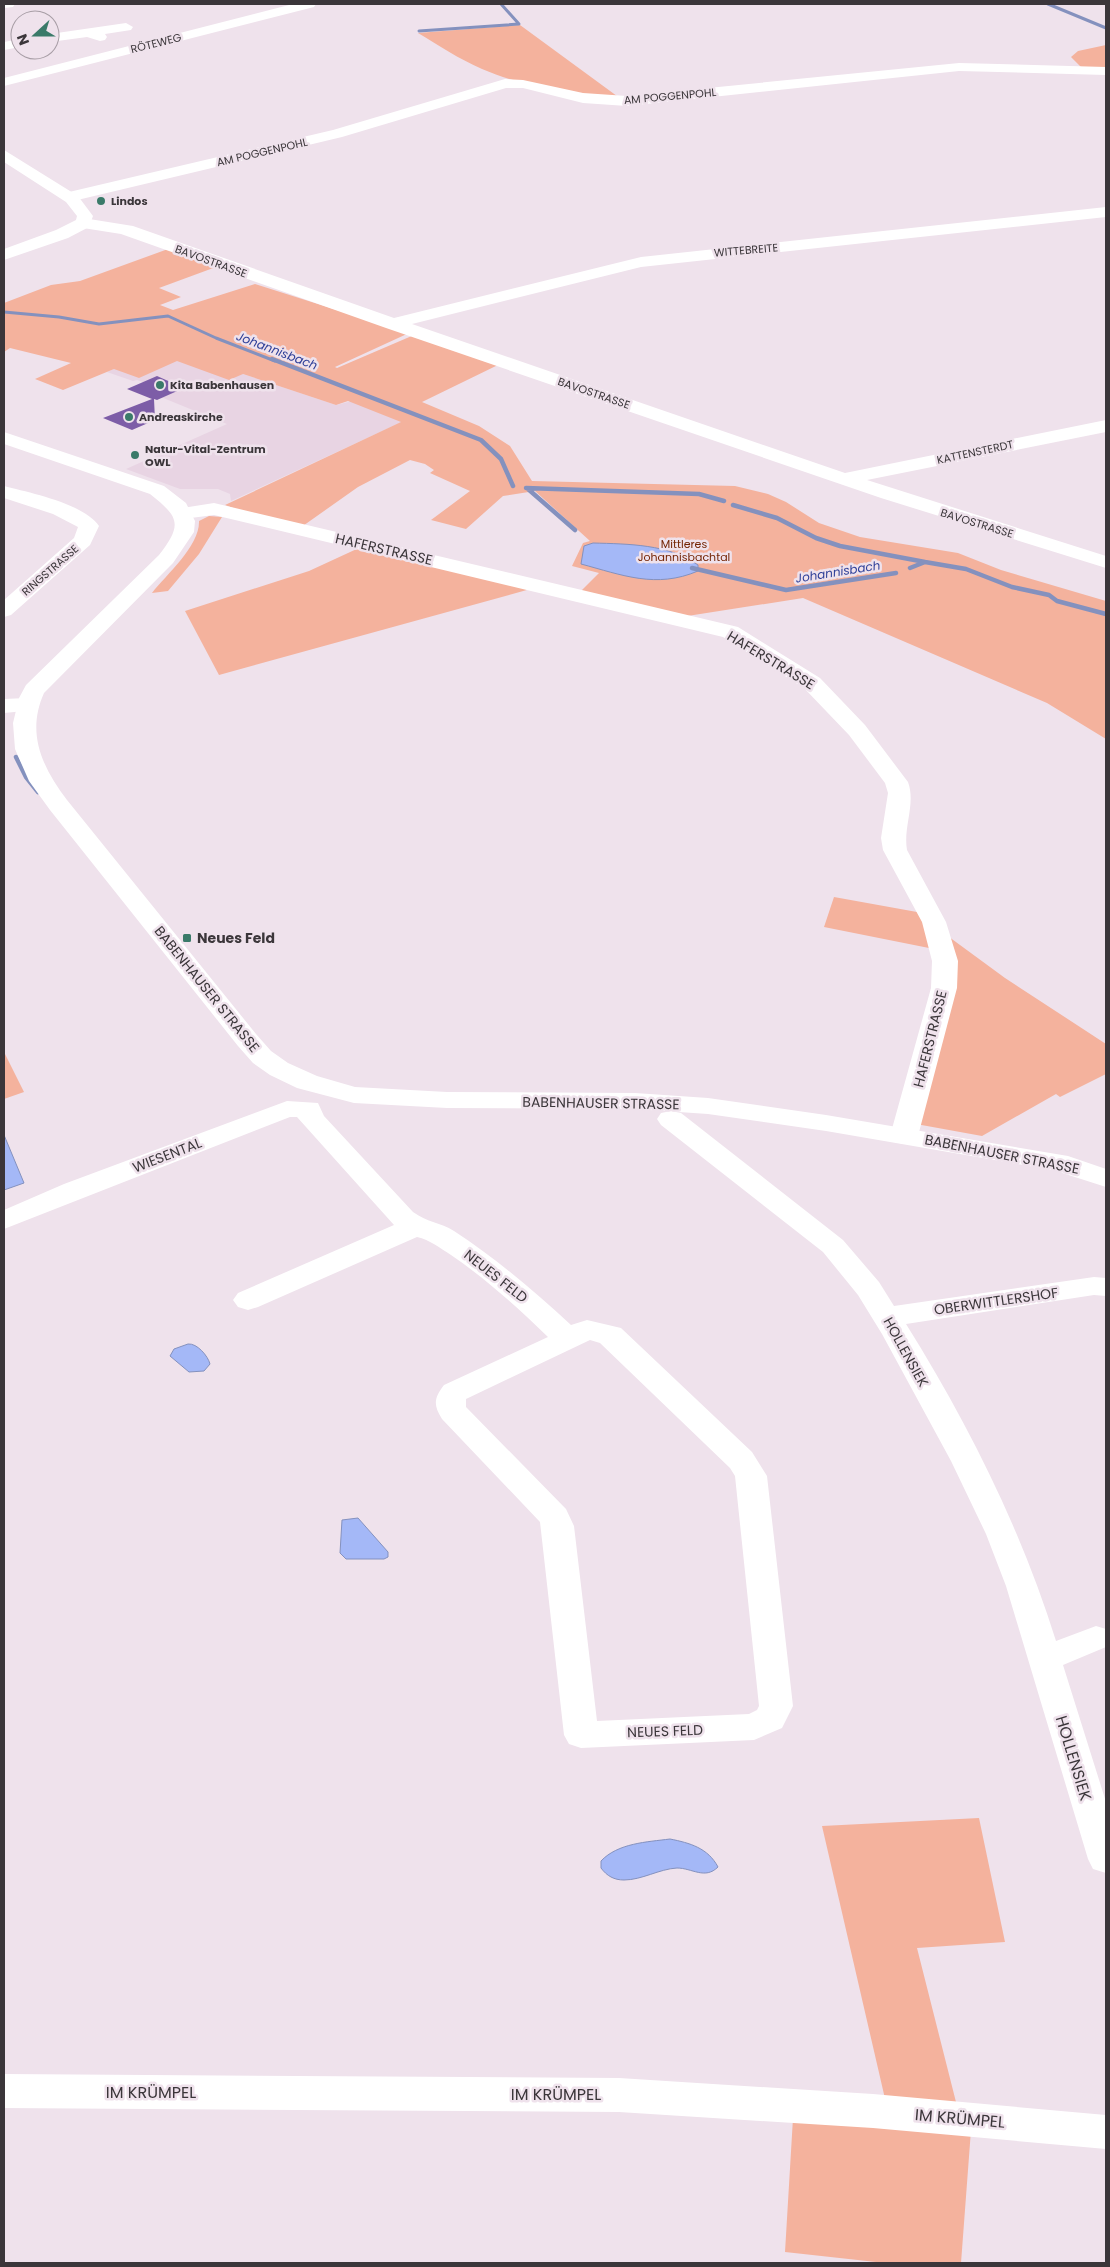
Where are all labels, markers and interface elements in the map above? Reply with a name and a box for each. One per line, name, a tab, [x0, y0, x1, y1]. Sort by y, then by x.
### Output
north arrow	[10, 10, 60, 60]
street label: RÖTEWEG	[129, 29, 184, 57]
text: N	[12, 31, 34, 48]
street label: AM POGGENPOHL	[623, 84, 717, 108]
street label: AM POGGENPOHL	[215, 134, 309, 170]
place label: Lindos	[111, 193, 148, 209]
marker: Lindos	[95, 195, 107, 207]
street label: WITTEBREITE	[713, 239, 779, 261]
street label: BAVOSTRASSE	[173, 241, 249, 281]
water label: Johannisbach	[234, 327, 320, 374]
street label: BAVOSTRASSE	[556, 373, 632, 413]
place label: Kita Babenhausen	[170, 377, 274, 393]
marker: Kita Babenhausen	[154, 379, 166, 391]
place label: Andreaskirche	[139, 409, 223, 425]
marker: Andreaskirche	[123, 411, 135, 423]
street label: KATTENSTERDT	[935, 436, 1015, 468]
place label: Natur-Vital-Zentrum OWL	[145, 441, 266, 470]
marker: Natur-Vital-Zentrum OWL	[129, 449, 141, 461]
street label: BAVOSTRASSE	[939, 504, 1015, 542]
street label: HAFERSTRASSE	[333, 528, 435, 570]
park label: Mittleres Johannisbachtal	[638, 536, 730, 565]
street label: RINGSTRASSE	[18, 541, 82, 599]
water label: Johannisbach	[794, 556, 882, 587]
street label: HAFERSTRASSE	[723, 626, 819, 694]
street label: BABENHAUSER STRASSE	[150, 922, 264, 1056]
place label: Neues Feld	[197, 928, 275, 948]
marker: Neues Feld	[181, 932, 193, 944]
street label: HAFERSTRASSE	[908, 988, 952, 1090]
street label: BABENHAUSER STRASSE	[522, 1092, 680, 1114]
street label: BABENHAUSER STRASSE	[923, 1129, 1081, 1179]
street label: WIESENTAL	[130, 1133, 204, 1177]
street label: NEUES FELD	[460, 1245, 532, 1307]
street label: OBERWITTLERSHOF	[933, 1282, 1059, 1320]
street label: HOLLENSIEK	[879, 1313, 934, 1391]
street label: HOLLENSIEK	[1050, 1713, 1098, 1804]
street label: NEUES FELD	[627, 1720, 703, 1742]
street label: IM KRÜMPEL	[106, 2081, 196, 2104]
street label: IM KRÜMPEL	[511, 2083, 601, 2106]
street label: IM KRÜMPEL	[914, 2103, 1006, 2134]

